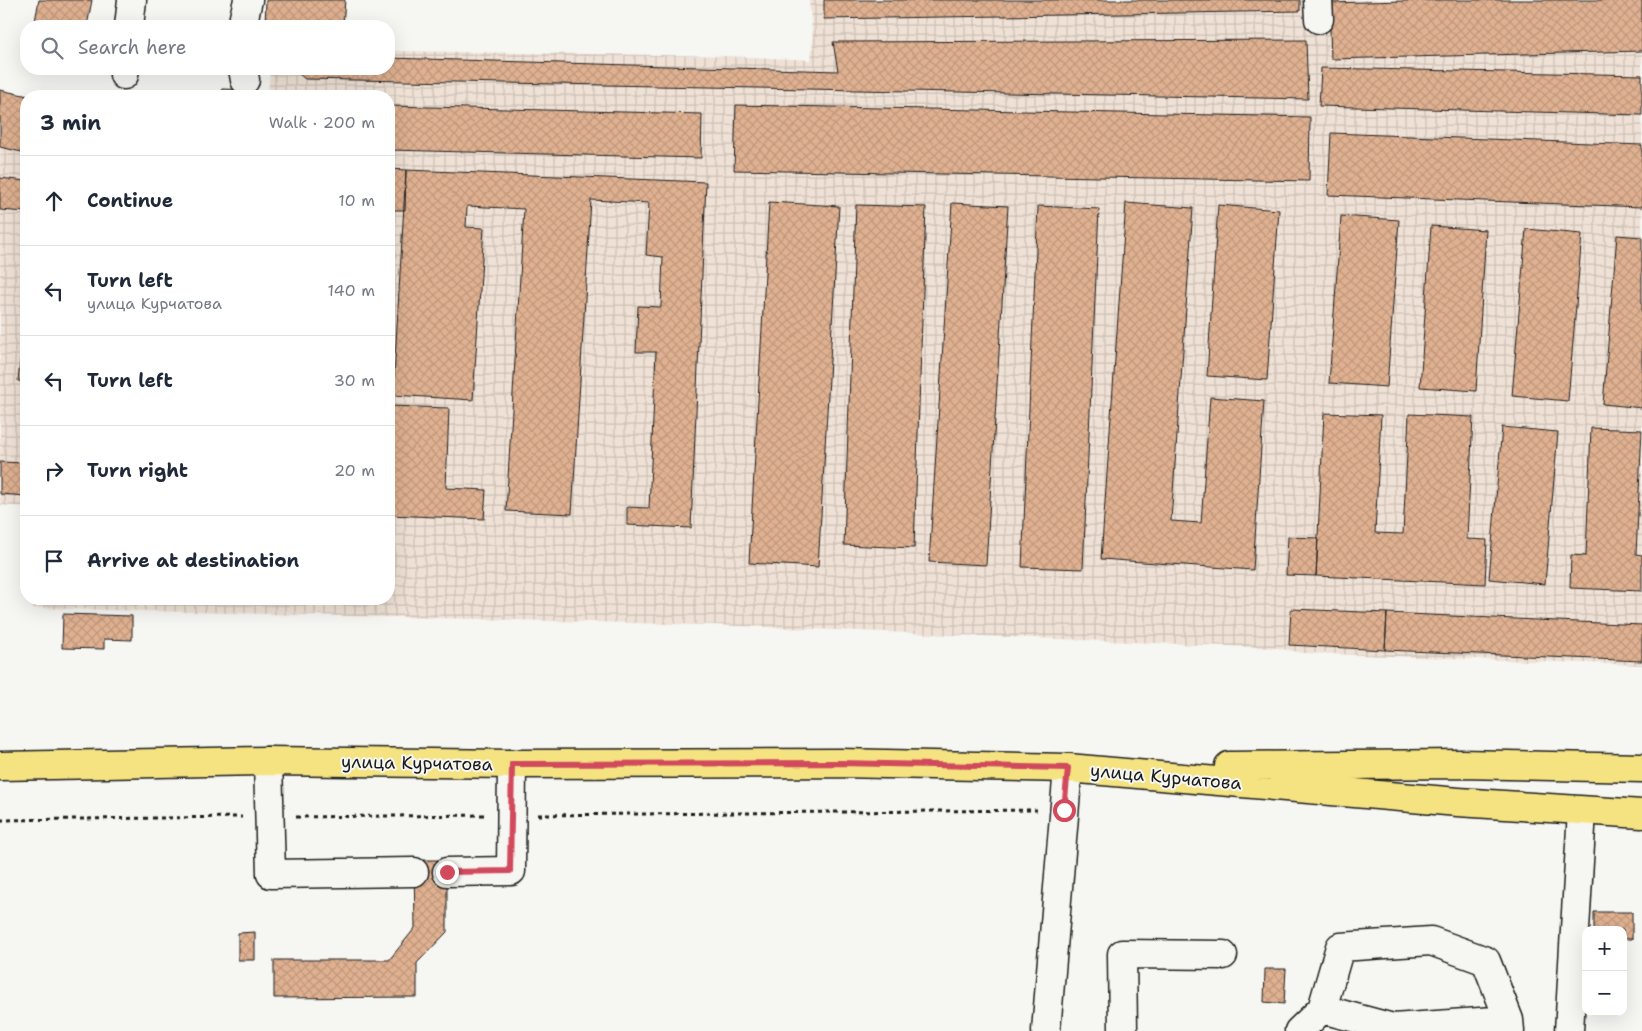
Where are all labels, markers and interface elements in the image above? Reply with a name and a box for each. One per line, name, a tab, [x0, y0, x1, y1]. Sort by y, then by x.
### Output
search box	[20, 20, 395, 75]
icon: search	[38, 34, 66, 62]
text: Search here	[78, 35, 187, 60]
text: 3 min	[40, 109, 101, 137]
text: Walk · 200 m	[269, 112, 375, 133]
icon: ahead	[40, 187, 68, 215]
text: Continue	[87, 188, 173, 213]
text: 10 m	[338, 190, 375, 211]
text: Turn left	[87, 268, 173, 293]
icon: left	[40, 277, 68, 305]
text: 140 m	[328, 280, 375, 301]
text: улица Курчатова	[87, 293, 222, 314]
icon: left	[40, 367, 68, 395]
text: Turn left	[87, 368, 173, 393]
text: 30 m	[334, 370, 375, 391]
icon: right	[40, 457, 68, 485]
text: Turn right	[87, 458, 188, 483]
text: 20 m	[334, 460, 375, 481]
icon: arrive	[40, 547, 68, 575]
text: Arrive at destination	[87, 548, 299, 573]
street label: улица Курчатова	[341, 750, 493, 776]
street label: улица Курчатова	[1089, 758, 1243, 796]
route start	[1053, 799, 1076, 822]
route end	[436, 861, 459, 884]
map controls	[1582, 926, 1627, 1016]
button: +	[1582, 926, 1627, 971]
button: −	[1582, 971, 1627, 1016]

